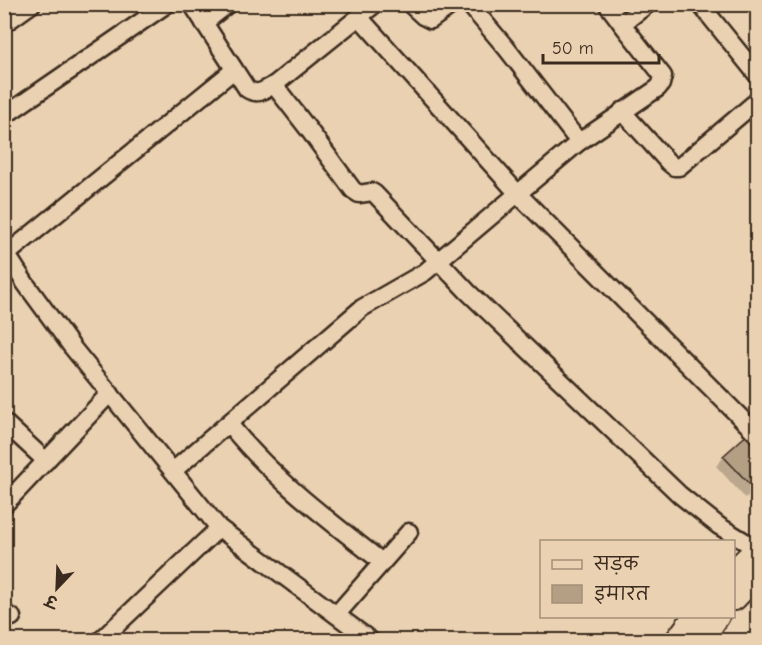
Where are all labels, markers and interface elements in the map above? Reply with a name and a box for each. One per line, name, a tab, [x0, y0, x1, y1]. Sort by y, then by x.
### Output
scale bar	[543, 27, 658, 65]
text: 50 m	[552, 38, 594, 59]
legend	[540, 540, 735, 618]
text: सड़क	[593, 554, 639, 575]
north arrow	[27, 558, 87, 618]
text: इमारत	[594, 584, 650, 605]
text: उ	[42, 590, 62, 612]

